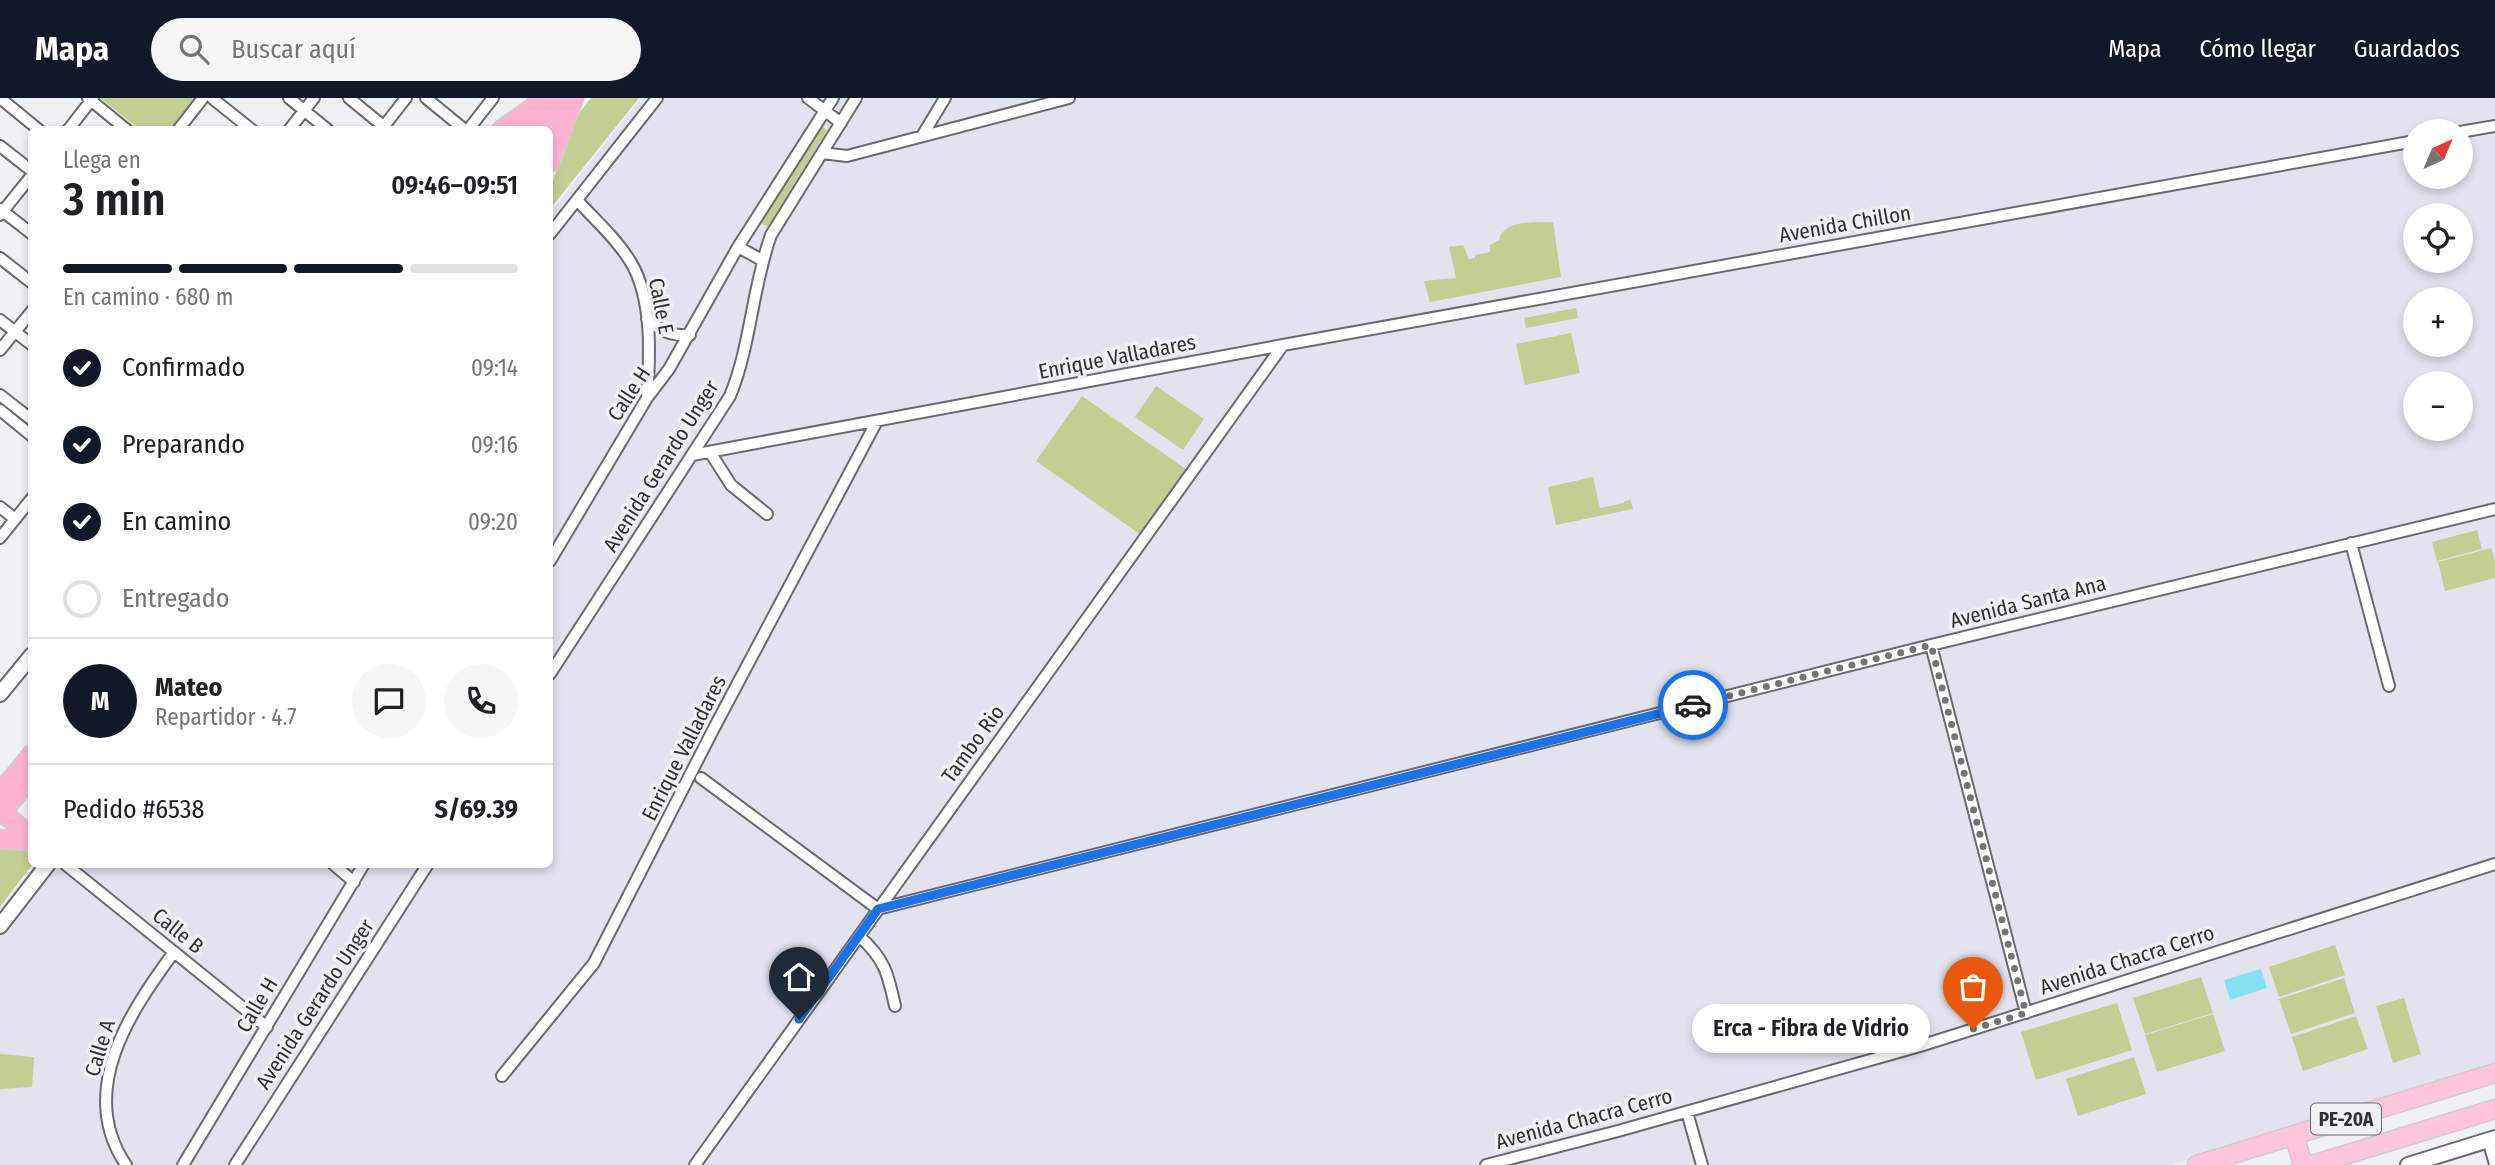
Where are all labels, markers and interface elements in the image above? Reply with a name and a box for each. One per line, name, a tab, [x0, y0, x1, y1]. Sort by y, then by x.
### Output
search box	[151, 18, 641, 81]
text: Mapa	[35, 29, 109, 69]
icon: search	[175, 30, 213, 68]
text: Buscar aquí	[231, 34, 356, 65]
text: Mapa	[2108, 35, 2161, 63]
text: Cómo llegar	[2199, 35, 2316, 63]
text: Guardados	[2354, 35, 2460, 63]
north arrow	[2403, 119, 2473, 189]
map controls	[2403, 119, 2473, 441]
text: Llega en	[63, 146, 141, 174]
text: 09:46–09:51	[391, 170, 518, 201]
text: 3 min	[63, 172, 166, 227]
street label: Avenida Chillon	[1777, 200, 1913, 248]
button: locate	[2403, 203, 2473, 273]
street label: Calle E	[643, 276, 679, 336]
text: En camino · 680 m	[63, 283, 233, 311]
button: +	[2403, 287, 2473, 357]
street label: Enrique Valladares	[1036, 329, 1198, 385]
icon: check	[63, 349, 101, 387]
text: Confirmado	[122, 352, 245, 383]
text: 09:14	[471, 354, 518, 382]
street label: Calle H	[602, 362, 656, 426]
button: −	[2403, 371, 2473, 441]
street label: Avenida Gerardo Unger	[598, 375, 725, 557]
icon: check	[63, 426, 101, 464]
text: Preparando	[122, 429, 245, 460]
text: 09:16	[471, 431, 518, 459]
icon: check	[63, 503, 101, 541]
text: En camino	[122, 506, 231, 537]
text: 09:20	[468, 508, 518, 536]
street label: Avenida Santa Ana	[1947, 570, 2109, 634]
text: Entregado	[122, 583, 229, 614]
button: chat	[352, 664, 426, 738]
button: phone	[444, 664, 518, 738]
courier	[1658, 670, 1728, 740]
street label: Enrique Valladares	[636, 671, 732, 825]
text: Mateo	[155, 672, 222, 703]
text: M	[91, 686, 109, 717]
icon: car	[1674, 686, 1712, 724]
street label: Tambo Rio	[936, 700, 1010, 788]
text: Repartidor · 4.7	[155, 703, 297, 731]
text: Pedido #6538	[63, 794, 204, 825]
text: S/69.39	[435, 794, 518, 825]
street label: Calle B	[147, 903, 209, 959]
street label: Avenida Gerardo Unger	[250, 914, 380, 1094]
street label: Avenida Chacra Cerro	[2036, 920, 2218, 1000]
pin	[769, 947, 829, 1019]
pin	[1943, 957, 2003, 1029]
icon: home	[780, 958, 818, 996]
icon: bag	[1954, 968, 1992, 1006]
street label: Calle H	[231, 973, 283, 1037]
callout: Erca - Fibra de Vidrio	[1693, 1004, 1931, 1054]
text: Erca - Fibra de Vidrio	[1713, 1014, 1909, 1042]
street label: Calle A	[79, 1017, 121, 1079]
street label: Avenida Chacra Cerro	[1493, 1083, 1675, 1155]
road number: PE-20A	[2311, 1104, 2381, 1134]

